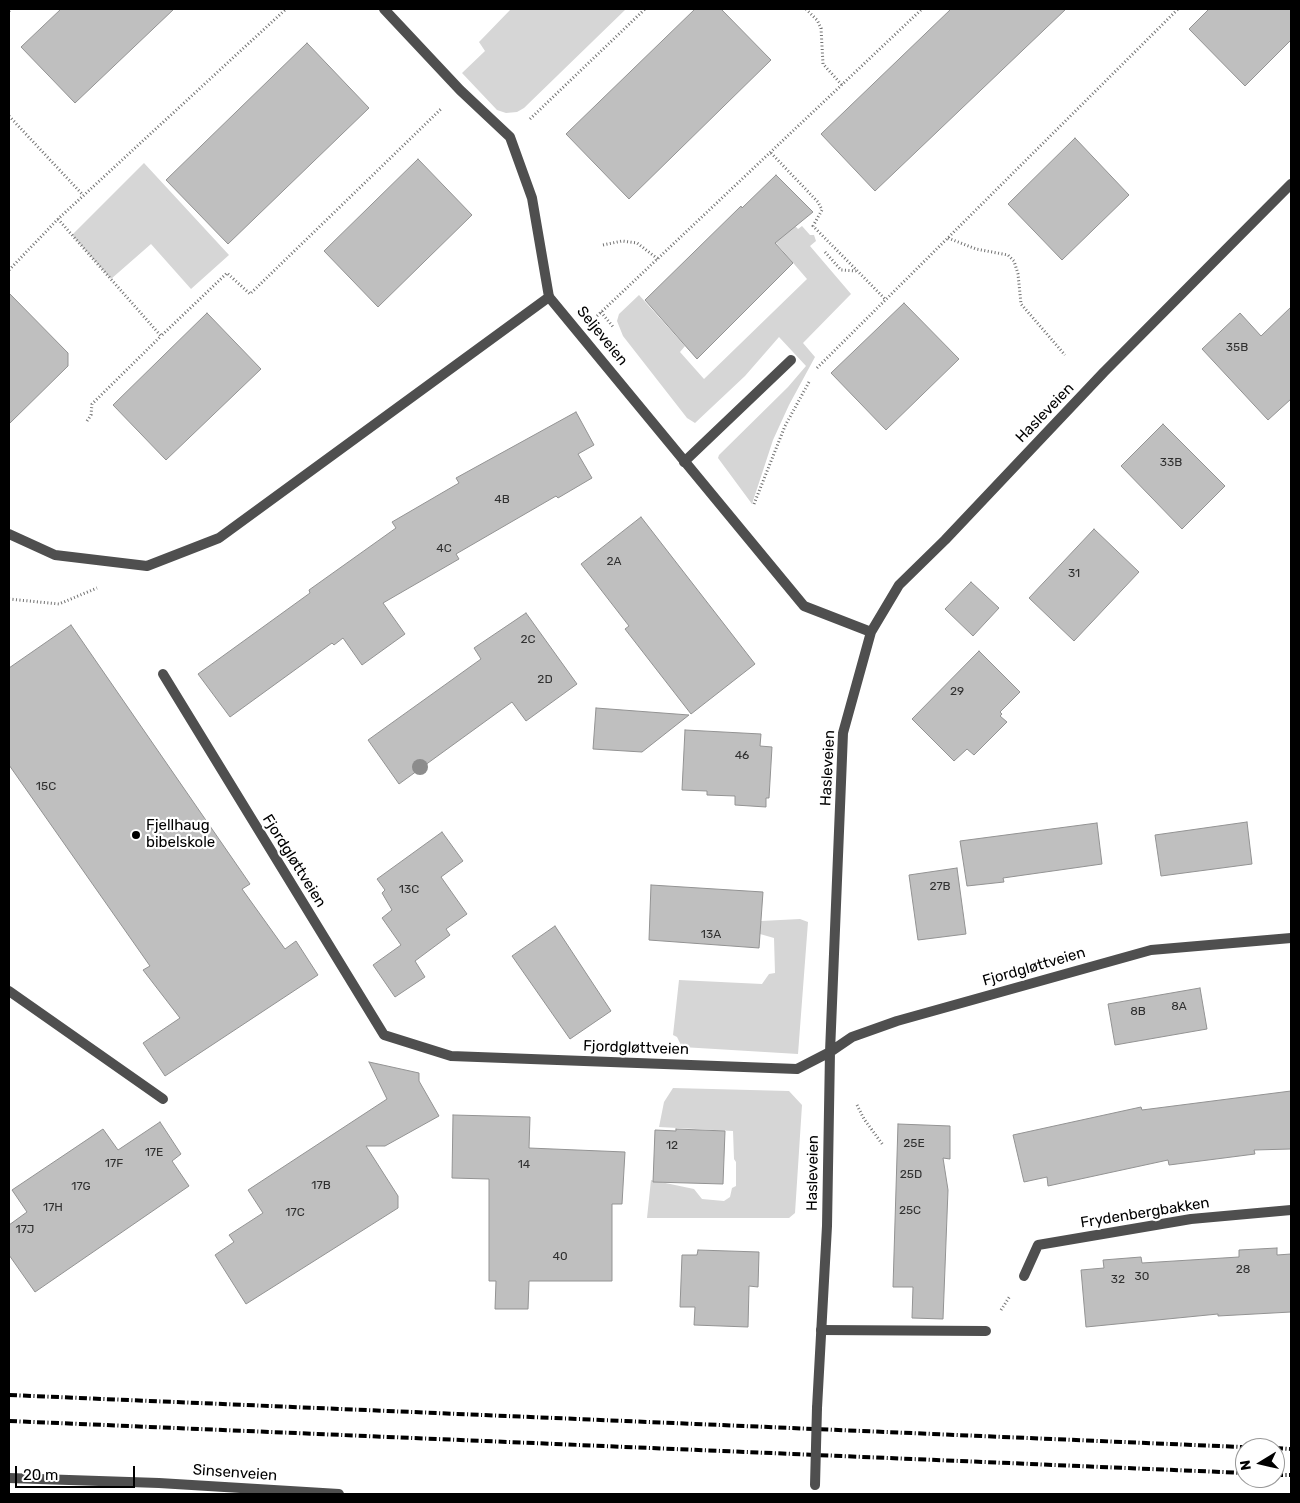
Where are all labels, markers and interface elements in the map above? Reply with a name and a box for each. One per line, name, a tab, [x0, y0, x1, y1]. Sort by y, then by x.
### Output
street label: Seljeveien	[573, 303, 631, 369]
house number: 35B	[1226, 341, 1248, 355]
street label: Hasleveien	[1012, 379, 1078, 447]
house number: 33B	[1160, 456, 1182, 470]
house number: 4B	[494, 493, 510, 507]
house number: 4C	[436, 542, 452, 556]
house number: 2A	[606, 555, 622, 569]
house number: 31	[1068, 567, 1080, 581]
house number: 2C	[520, 633, 536, 647]
house number: 2D	[537, 673, 553, 687]
house number: 29	[950, 685, 964, 699]
street label: Hasleveien	[817, 730, 839, 806]
house number: 46	[735, 749, 749, 763]
house number: 15C	[36, 780, 56, 794]
street label: Fjordgløttveien	[258, 811, 330, 911]
place label: Fjellhaug bibelskole	[146, 817, 215, 852]
marker: Fjellhaug bibelskole	[130, 829, 142, 841]
house number: 27B	[929, 880, 951, 894]
house number: 13C	[399, 883, 419, 897]
house number: 13A	[701, 928, 721, 942]
street label: Fjordgløttveien	[981, 944, 1087, 990]
house number: 8A	[1171, 1000, 1187, 1014]
house number: 8B	[1130, 1005, 1146, 1019]
street label: Fjordgløttveien	[583, 1037, 689, 1059]
street label: Hasleveien	[803, 1135, 823, 1211]
house number: 25E	[903, 1137, 925, 1151]
house number: 12	[666, 1139, 678, 1153]
house number: 17E	[145, 1146, 163, 1160]
house number: 17F	[105, 1157, 123, 1171]
house number: 14	[518, 1158, 530, 1172]
house number: 25D	[900, 1168, 922, 1182]
house number: 17B	[311, 1179, 331, 1193]
house number: 17G	[71, 1180, 91, 1194]
street label: Frydenbergbakken	[1079, 1194, 1211, 1232]
house number: 17H	[43, 1201, 63, 1215]
house number: 25C	[899, 1204, 921, 1218]
house number: 17C	[285, 1206, 305, 1220]
house number: 17J	[16, 1223, 34, 1237]
house number: 40	[552, 1250, 568, 1264]
house number: 28	[1236, 1263, 1250, 1277]
house number: 30	[1135, 1270, 1149, 1284]
house number: 32	[1111, 1273, 1125, 1287]
north arrow	[1235, 1438, 1285, 1488]
scale bar	[18, 1456, 138, 1488]
text: N	[1236, 1459, 1255, 1472]
street label: Sinsenveien	[192, 1461, 278, 1485]
text: 20 m	[23, 1466, 58, 1484]

